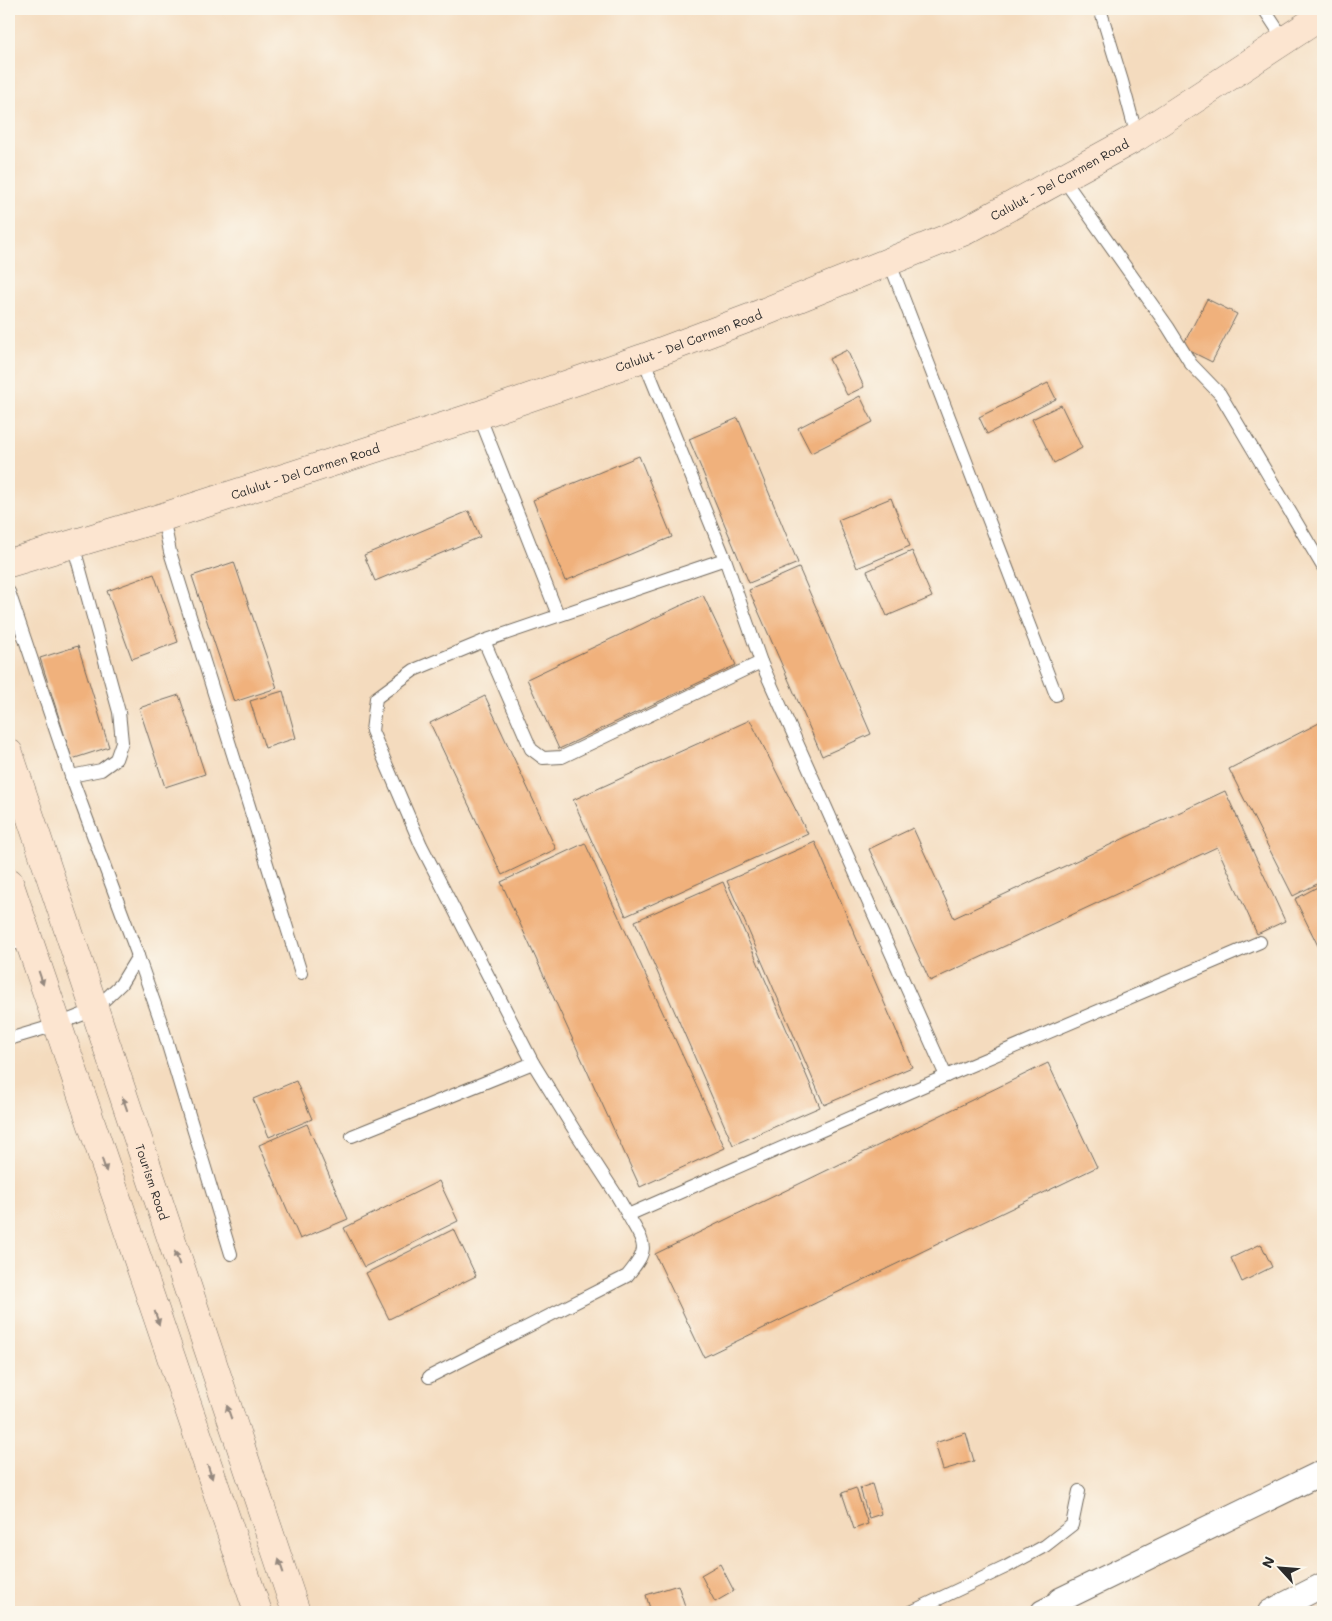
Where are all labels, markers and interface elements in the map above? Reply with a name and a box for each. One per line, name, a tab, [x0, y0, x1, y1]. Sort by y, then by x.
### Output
street label: Calulut - Del Carmen Road	[987, 135, 1132, 224]
street label: Calulut - Del Carmen Road	[613, 306, 764, 375]
street label: Calulut - Del Carmen Road	[229, 440, 382, 503]
one-way arrow	[37, 971, 45, 986]
one-way arrow	[121, 1096, 129, 1111]
street label: Tourism Road	[132, 1142, 173, 1222]
one-way arrow	[101, 1157, 109, 1172]
one-way arrow	[173, 1250, 181, 1265]
one-way arrow	[154, 1311, 161, 1326]
one-way arrow	[225, 1404, 233, 1419]
one-way arrow	[206, 1465, 214, 1480]
north arrow	[1254, 1544, 1304, 1594]
text: N	[1257, 1553, 1279, 1571]
one-way arrow	[276, 1558, 284, 1573]

